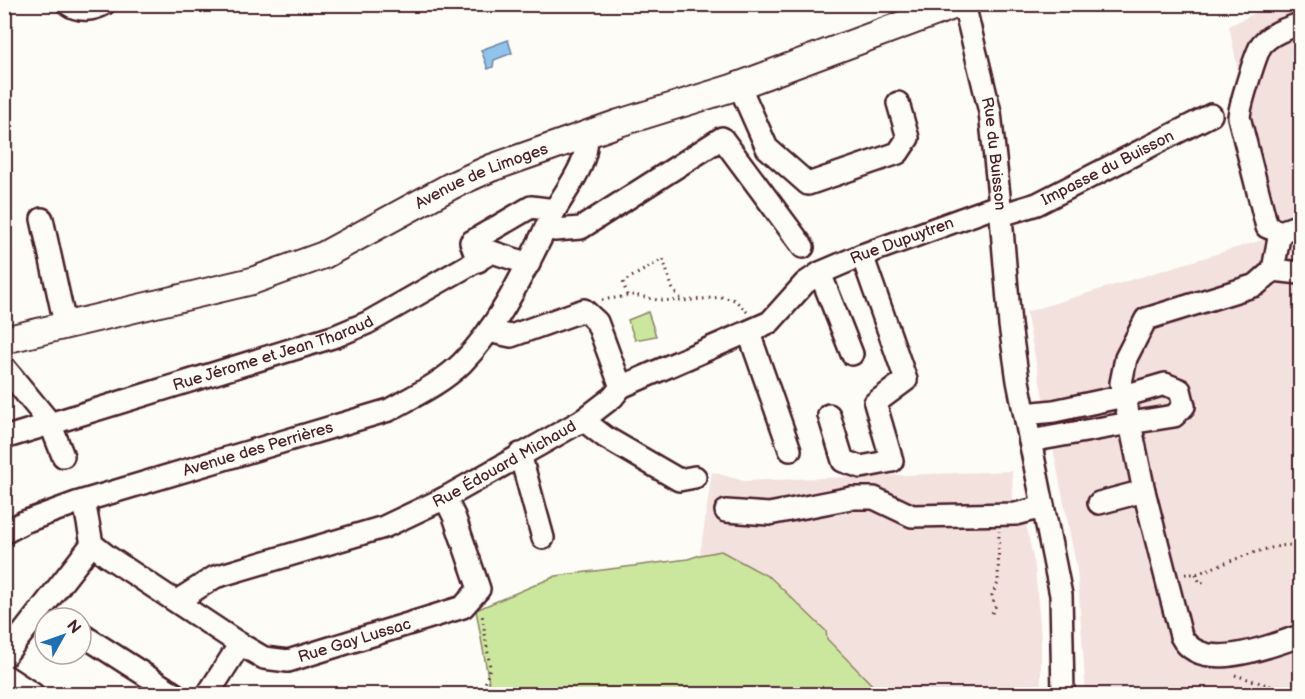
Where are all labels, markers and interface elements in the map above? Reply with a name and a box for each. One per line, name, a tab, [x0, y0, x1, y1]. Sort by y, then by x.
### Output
street label: Rue du Buisson	[977, 95, 1010, 211]
street label: Impasse du Buisson	[1038, 126, 1177, 210]
street label: Avenue de Limoges	[412, 139, 551, 213]
street label: Rue Dupuytren	[847, 213, 956, 268]
street label: Rue Jérome et Jean Tharaud	[171, 312, 377, 395]
street label: Rue Édouard Michaud	[430, 416, 579, 512]
street label: Avenue des Perrières	[181, 418, 335, 480]
north arrow	[33, 606, 93, 666]
street label: Rue Gay Lussac	[296, 614, 413, 667]
text: N	[62, 617, 84, 638]

